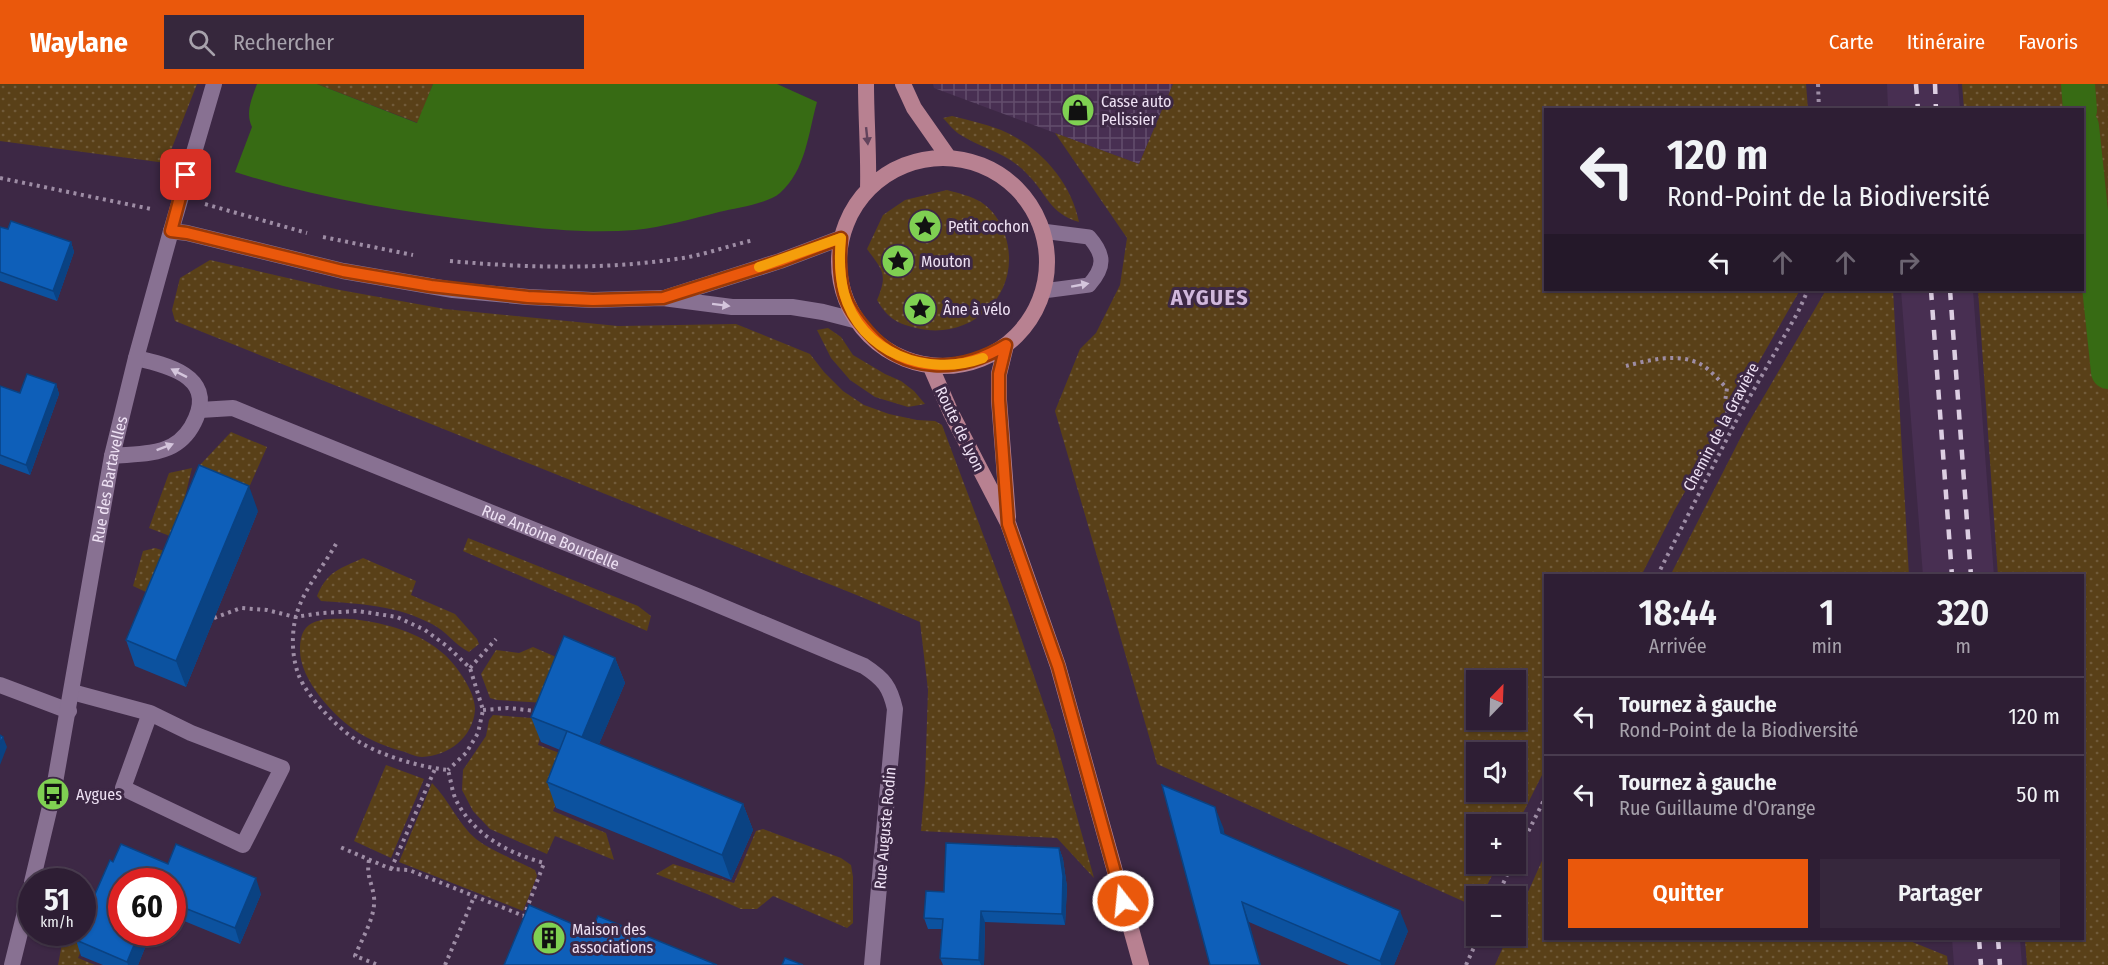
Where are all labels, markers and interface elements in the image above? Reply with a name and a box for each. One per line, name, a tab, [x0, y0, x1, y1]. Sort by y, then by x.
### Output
search box	[164, 15, 584, 69]
text: Waylane	[30, 26, 128, 59]
icon: search	[185, 26, 218, 59]
text: Rechercher	[233, 29, 334, 56]
text: Carte	[1829, 29, 1874, 55]
text: Itinéraire	[1907, 29, 1985, 55]
text: Favoris	[2018, 29, 2078, 55]
shop icon: Casse auto Pelissier	[1060, 92, 1096, 128]
place label: Casse auto Pelissier	[1101, 92, 1171, 129]
one-way arrow	[862, 127, 872, 146]
text: 120 m	[1667, 130, 1768, 180]
icon: left	[1568, 132, 1646, 210]
pin	[160, 149, 211, 200]
icon: arrive	[169, 158, 202, 191]
text: Rond-Point de la Biodiversité	[1667, 181, 1990, 213]
place icon: Petit cochon	[907, 208, 943, 244]
place label: Petit cochon	[948, 217, 1029, 236]
place icon: Mouton	[880, 243, 916, 279]
icon: left	[1703, 246, 1736, 279]
icon: ahead	[1766, 246, 1799, 279]
icon: ahead	[1829, 246, 1862, 279]
icon: right	[1892, 246, 1925, 279]
place label: Mouton	[921, 252, 971, 271]
one-way arrow	[1071, 281, 1090, 290]
district label: AYGUES	[1170, 284, 1249, 311]
place icon: Âne à vélo	[902, 291, 938, 327]
place label: Âne à vélo	[943, 300, 1011, 319]
one-way arrow	[711, 301, 730, 310]
street label: Chemin de la Gravière	[1679, 359, 1763, 494]
one-way arrow	[171, 368, 188, 378]
street label: Route de Lyon	[931, 383, 989, 475]
street label: Rue des Bartavelles	[88, 414, 131, 544]
one-way arrow	[156, 442, 174, 451]
street label: Rue Antoine Bourdelle	[479, 500, 622, 573]
text: 18:44	[1639, 591, 1717, 635]
text: 1	[1819, 591, 1834, 635]
text: 320	[1937, 591, 1989, 635]
text: Arrivée	[1649, 634, 1707, 658]
text: min	[1811, 634, 1842, 658]
text: m	[1955, 634, 1971, 658]
north arrow	[1466, 670, 1526, 730]
map controls	[1466, 670, 1526, 946]
text: Tournez à gauche	[1619, 691, 1777, 718]
icon: left	[1568, 700, 1601, 733]
text: 120 m	[2008, 703, 2060, 730]
text: Rond-Point de la Biodiversité	[1619, 718, 1858, 742]
button: sound	[1466, 742, 1526, 802]
street label: Rue Auguste Rodin	[870, 766, 900, 890]
text: Tournez à gauche	[1619, 769, 1777, 796]
bus stop icon: Aygues	[35, 776, 71, 812]
icon: left	[1568, 778, 1601, 811]
text: 50 m	[2016, 781, 2060, 808]
place label: Aygues	[76, 785, 122, 804]
text: Rue Guillaume d'Orange	[1619, 796, 1816, 820]
button: +	[1466, 814, 1526, 874]
button: Quitter	[1568, 859, 1808, 928]
button: Partager	[1820, 859, 2060, 928]
speed limit sign: 60	[108, 868, 186, 946]
position arrow	[1091, 869, 1155, 933]
text: 51	[44, 882, 70, 918]
button: −	[1466, 886, 1526, 946]
text: km/h	[40, 913, 74, 931]
building icon: Maison des associations	[531, 920, 567, 956]
place label: Maison des associations	[572, 920, 653, 957]

